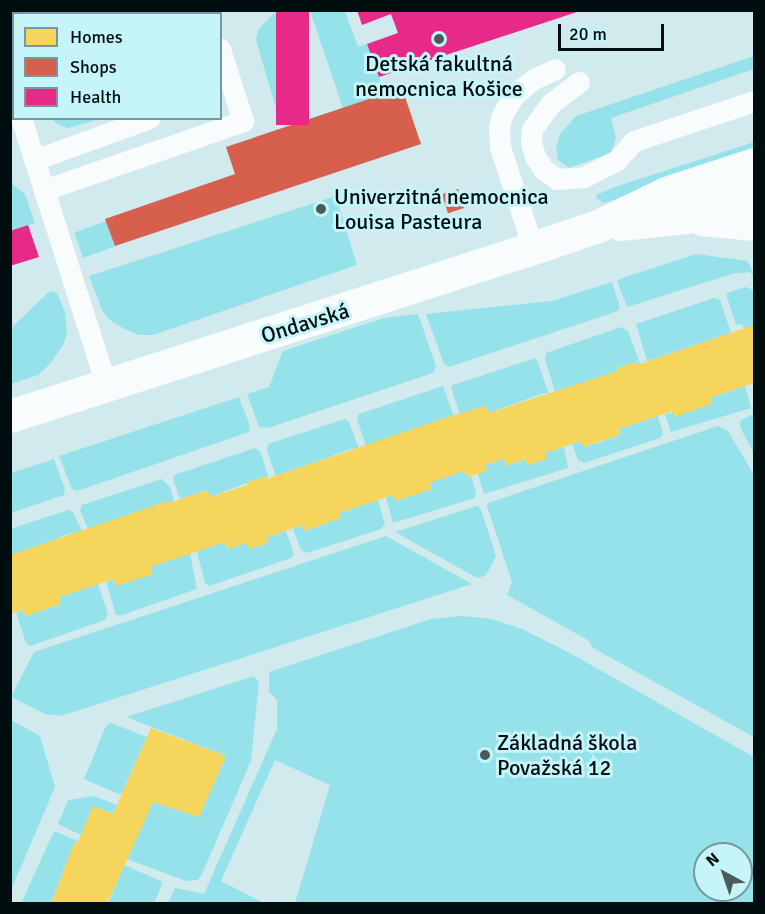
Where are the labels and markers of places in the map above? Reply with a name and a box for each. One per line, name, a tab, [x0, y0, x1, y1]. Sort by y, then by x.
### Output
marker: Detská fakultná nemocnica Košice	[430, 30, 448, 48]
place label: Detská fakultná nemocnica Košice	[355, 50, 523, 101]
place label: Univerzitná nemocnica Louisa Pasteura	[334, 183, 549, 234]
marker: Univerzitná nemocnica Louisa Pasteura	[312, 200, 330, 218]
place label: Základná škola Považská 12	[497, 729, 637, 780]
marker: Základná škola Považská 12	[478, 748, 492, 762]

